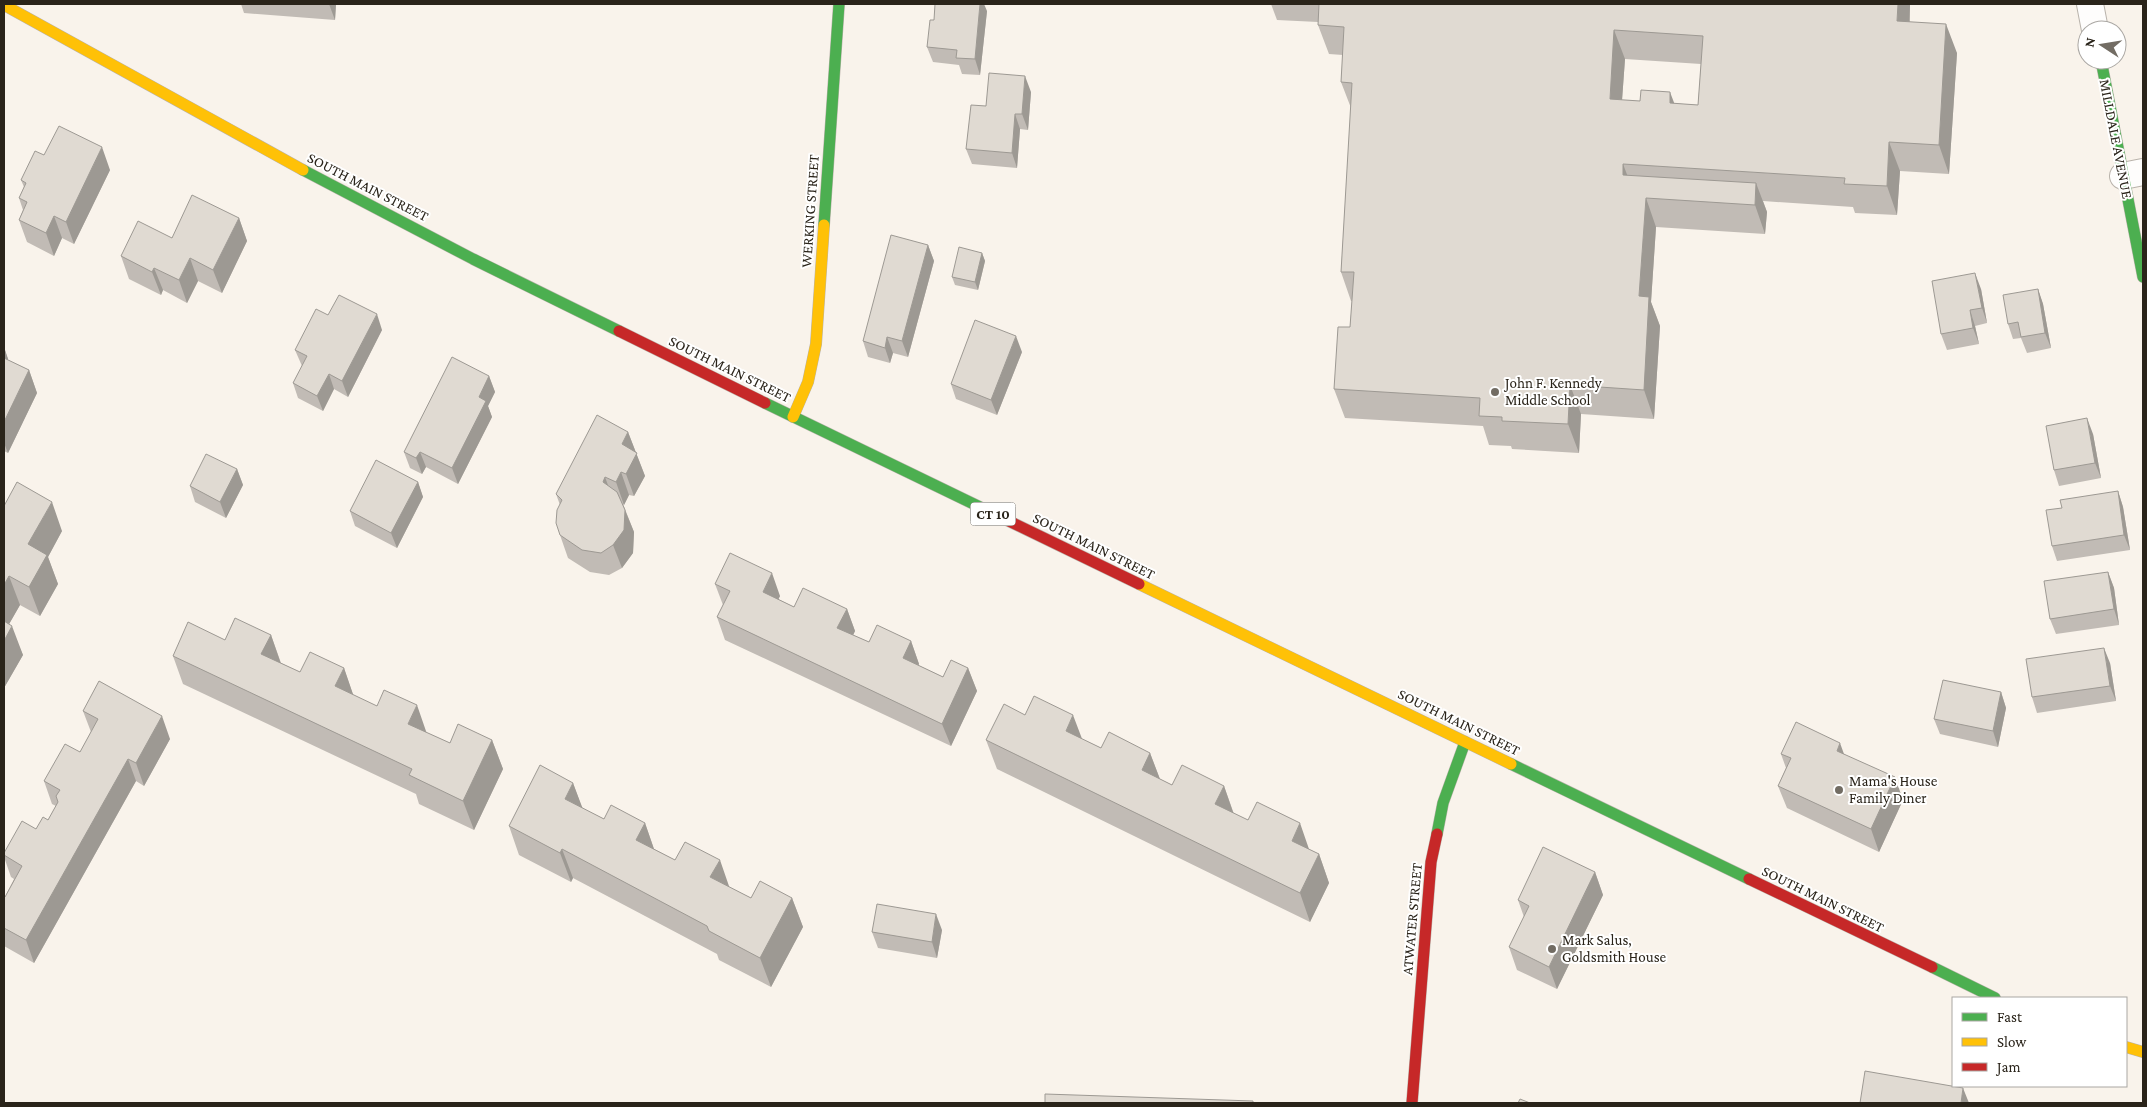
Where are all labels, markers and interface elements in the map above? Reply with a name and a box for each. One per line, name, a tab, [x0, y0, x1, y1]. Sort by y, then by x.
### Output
north arrow	[2077, 20, 2127, 70]
text: N	[2080, 36, 2098, 49]
street label: MILLDALE AVENUE	[2097, 78, 2135, 200]
street label: SOUTH MAIN STREET	[305, 150, 431, 224]
street label: WERKING STREET	[798, 154, 822, 268]
street label: SOUTH MAIN STREET	[666, 333, 794, 405]
place label: John F. Kennedy Middle School	[1503, 375, 1602, 408]
marker: John F. Kennedy Middle School	[1489, 386, 1501, 398]
road number: CT 10	[970, 502, 1016, 526]
street label: SOUTH MAIN STREET	[1030, 510, 1158, 582]
street label: SOUTH MAIN STREET	[1395, 686, 1523, 758]
place label: Mama's House Family Diner	[1849, 773, 1938, 807]
marker: Mama's House Family Diner	[1833, 784, 1845, 796]
street label: ATWATER STREET	[1399, 862, 1425, 976]
street label: SOUTH MAIN STREET	[1759, 863, 1887, 935]
place label: Mark Salus, Goldsmith House	[1562, 932, 1667, 965]
marker: Mark Salus, Goldsmith House	[1546, 943, 1558, 955]
legend	[1952, 997, 2127, 1087]
text: Fast	[1997, 1009, 2023, 1025]
text: Slow	[1997, 1034, 2027, 1050]
text: Jam	[1995, 1059, 2020, 1076]

